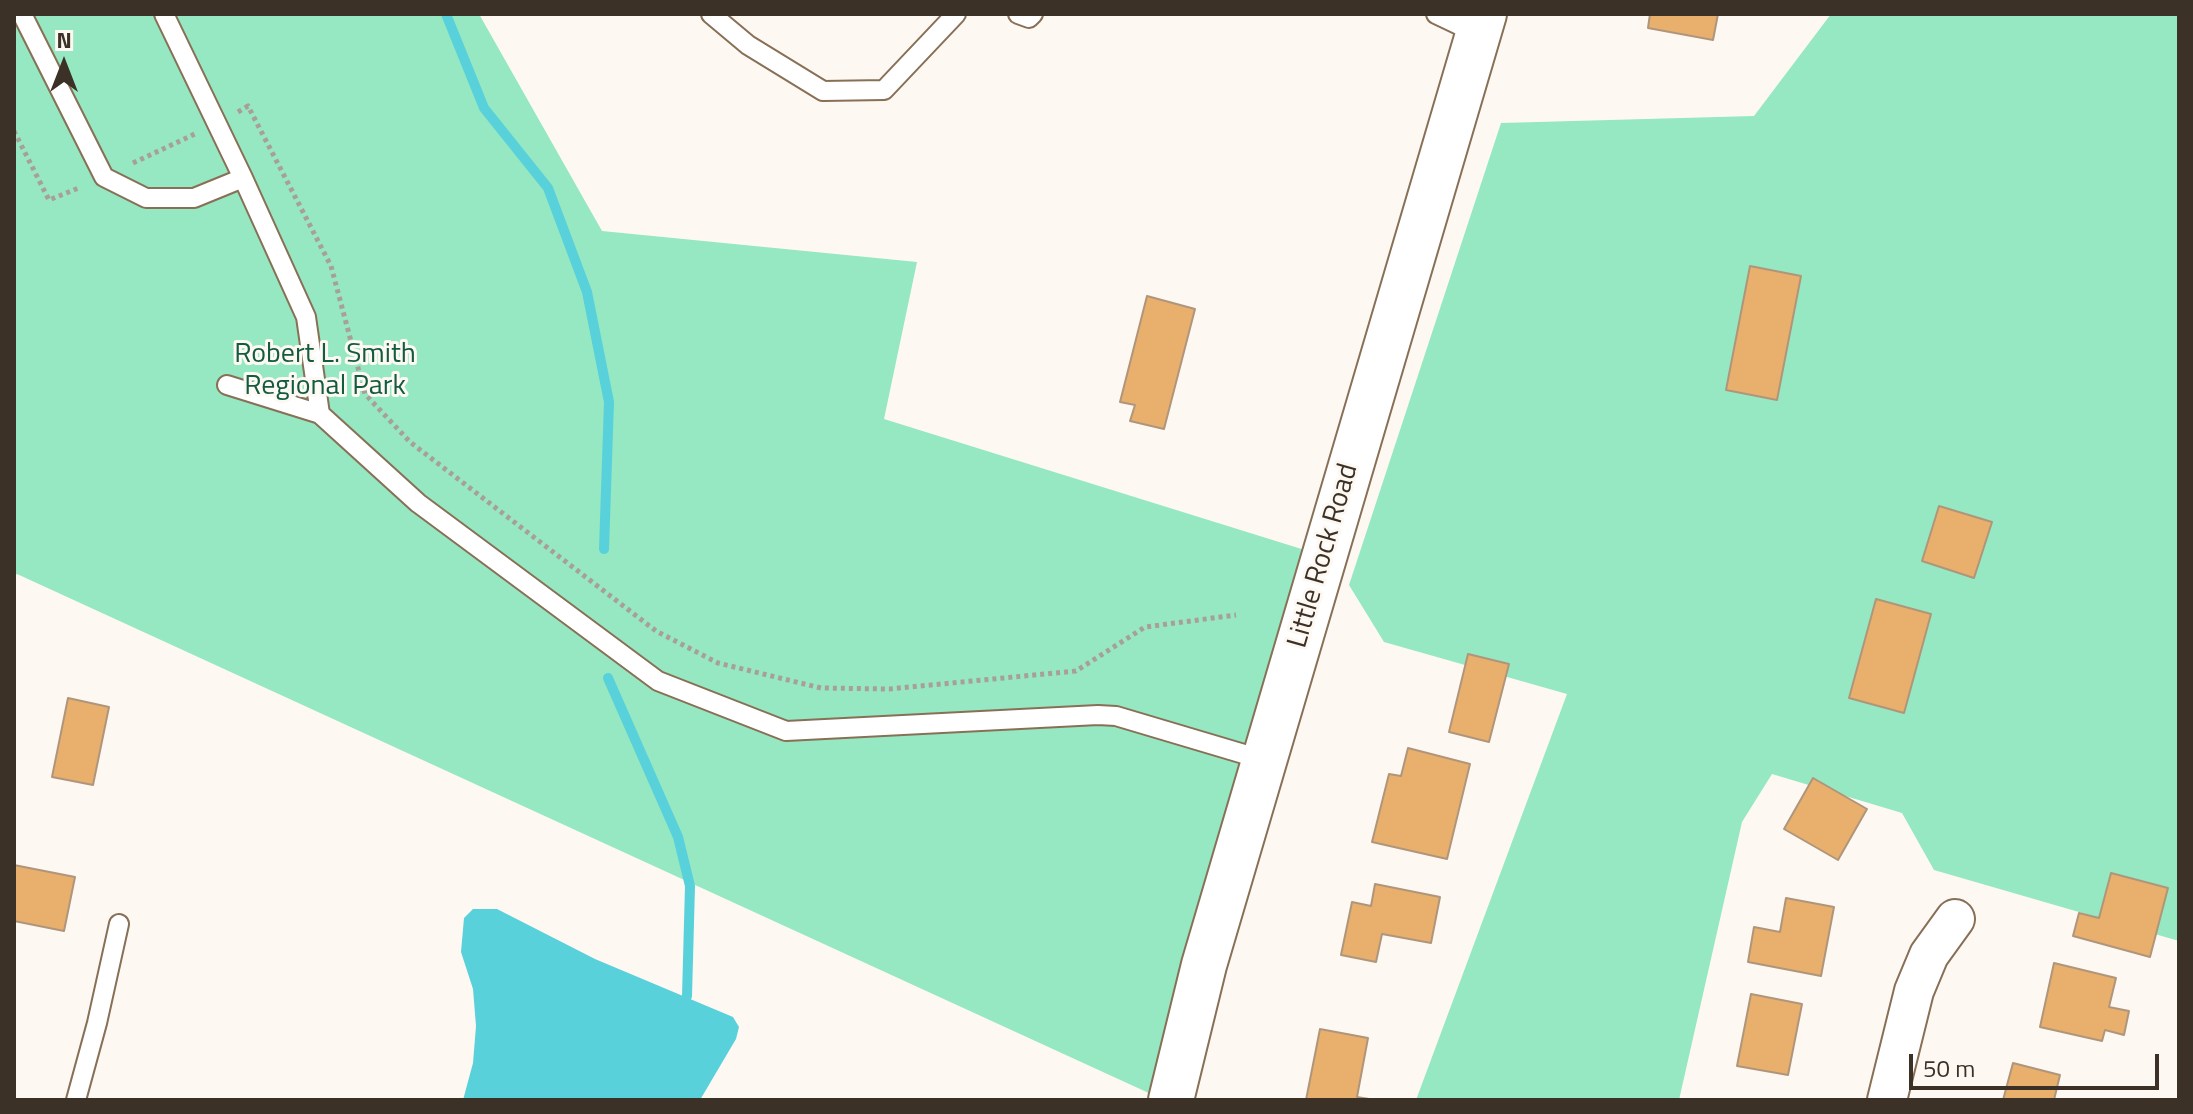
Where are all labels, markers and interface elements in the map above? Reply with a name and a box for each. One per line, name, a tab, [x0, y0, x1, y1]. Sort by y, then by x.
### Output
text: N	[56, 23, 72, 57]
north arrow	[24, 24, 104, 104]
park label: Robert L. Smith Regional Park	[234, 338, 416, 404]
street label: Little Rock Road	[1282, 460, 1366, 652]
scale bar	[1913, 1038, 2163, 1088]
text: 50 m	[1923, 1050, 1975, 1086]

